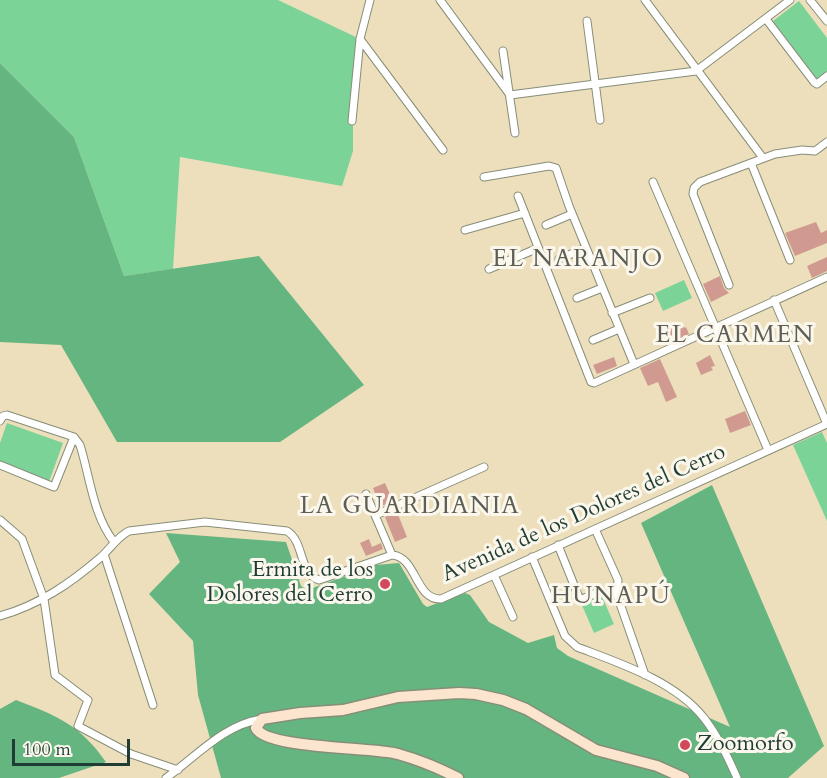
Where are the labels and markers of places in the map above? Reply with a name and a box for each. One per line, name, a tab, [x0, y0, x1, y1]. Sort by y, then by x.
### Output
place label: Ermita de los Dolores del Cerro	[207, 558, 373, 610]
marker: Ermita de los Dolores del Cerro	[378, 577, 392, 591]
place label: Zoomorfo	[697, 732, 794, 758]
marker: Zoomorfo	[678, 738, 692, 752]

